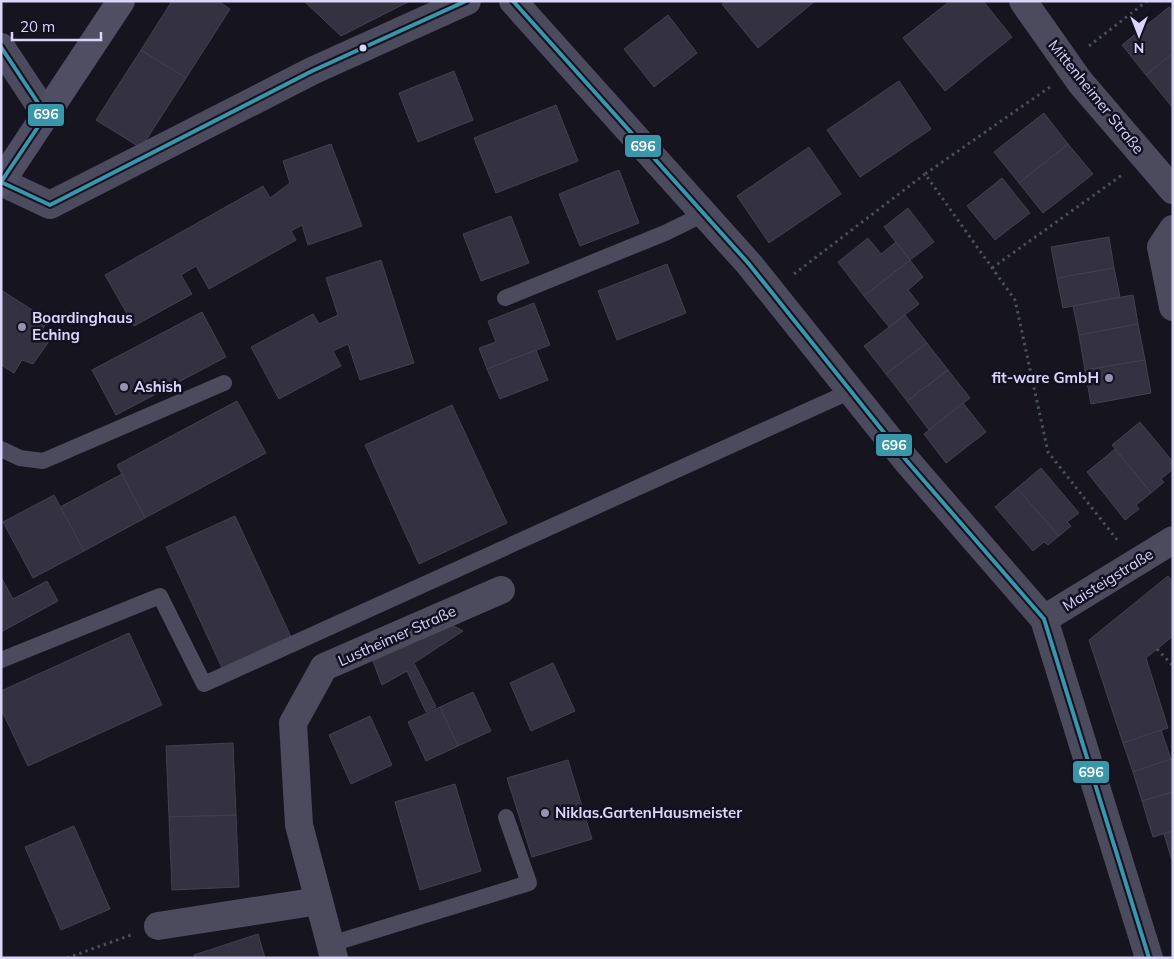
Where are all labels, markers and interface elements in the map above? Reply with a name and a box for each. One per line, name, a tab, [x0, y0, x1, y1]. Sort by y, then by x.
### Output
scale bar	[12, 10, 101, 42]
north arrow	[1114, 10, 1164, 60]
text: 20 m	[20, 17, 55, 36]
street label: Mittenheimer Straße	[1045, 36, 1148, 158]
text: N	[1134, 39, 1144, 57]
unlabelled marker	[358, 43, 368, 53]
line badge: 696	[27, 103, 65, 127]
text: 696	[33, 105, 59, 123]
line badge: 696	[624, 134, 662, 158]
text: 696	[630, 137, 656, 155]
place label: Boardinghaus Eching	[32, 308, 133, 344]
marker: Boardinghaus Eching	[16, 321, 28, 333]
place label: fit-ware GmbH	[992, 368, 1099, 387]
marker: fit-ware GmbH	[1103, 372, 1115, 384]
place label: Ashish	[134, 377, 182, 396]
marker: Ashish	[118, 381, 130, 393]
line badge: 696	[875, 433, 913, 457]
text: 696	[881, 436, 907, 454]
street label: Maisteigstraße	[1059, 544, 1157, 615]
street label: Lustheimer Straße	[335, 601, 459, 670]
line badge: 696	[1072, 760, 1110, 784]
text: 696	[1078, 763, 1104, 781]
place label: Niklas.GartenHausmeister	[555, 803, 742, 822]
marker: Niklas.GartenHausmeister	[539, 807, 551, 819]

